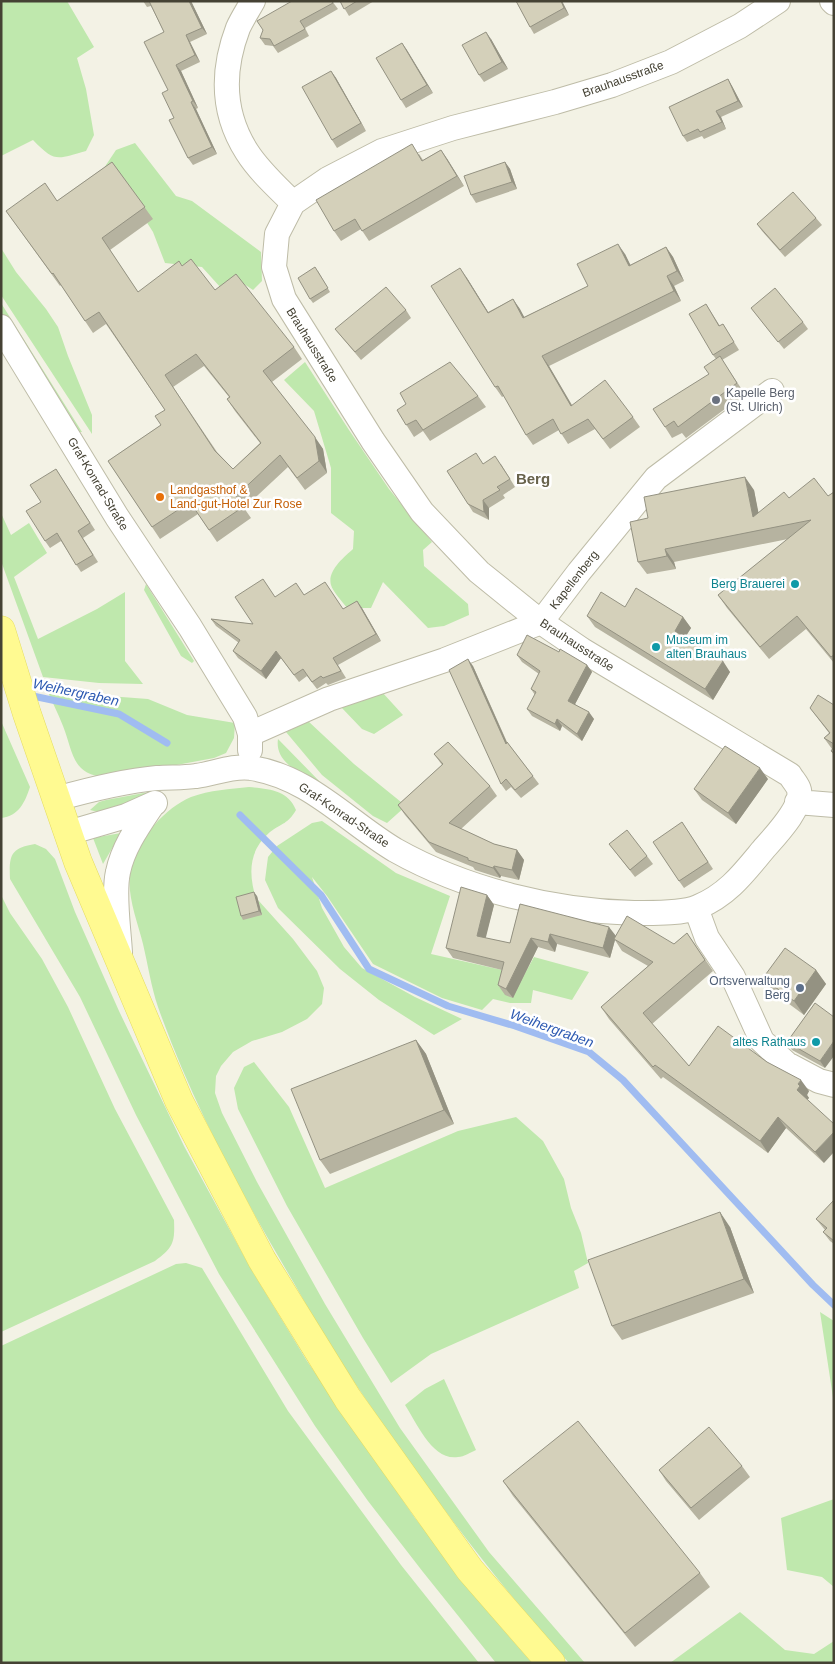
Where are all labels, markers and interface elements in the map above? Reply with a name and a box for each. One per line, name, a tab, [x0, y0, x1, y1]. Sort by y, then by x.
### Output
street label: Brauhausstraße	[580, 58, 666, 100]
street label: Brauhausstraße	[283, 305, 341, 385]
place label: Kapelle Berg (St. Ulrich)	[726, 386, 795, 414]
marker: Kapelle Berg (St. Ulrich)	[710, 394, 722, 406]
street label: Graf-Konrad-Straße	[65, 435, 131, 533]
district label: Berg	[516, 470, 550, 487]
place label: Landgasthof & Land-gut-Hotel Zur Rose	[170, 483, 302, 511]
marker: Landgasthof & Land-gut-Hotel Zur Rose	[154, 491, 166, 503]
street label: Kapellenberg	[547, 548, 601, 612]
place label: Berg Brauerei	[711, 577, 785, 591]
marker: Berg Brauerei	[789, 578, 801, 590]
street label: Brauhausstraße	[537, 616, 617, 674]
place label: Museum im alten Brauhaus	[666, 633, 747, 661]
marker: Museum im alten Brauhaus	[650, 641, 662, 653]
water label: Weihergraben	[31, 675, 121, 709]
street label: Graf-Konrad-Straße	[296, 780, 392, 851]
place label: Ortsverwaltung Berg	[709, 974, 790, 1002]
marker: Ortsverwaltung Berg	[794, 982, 806, 994]
water label: Weihergraben	[508, 1005, 596, 1051]
place label: altes Rathaus	[733, 1035, 806, 1049]
marker: altes Rathaus	[810, 1036, 822, 1048]

